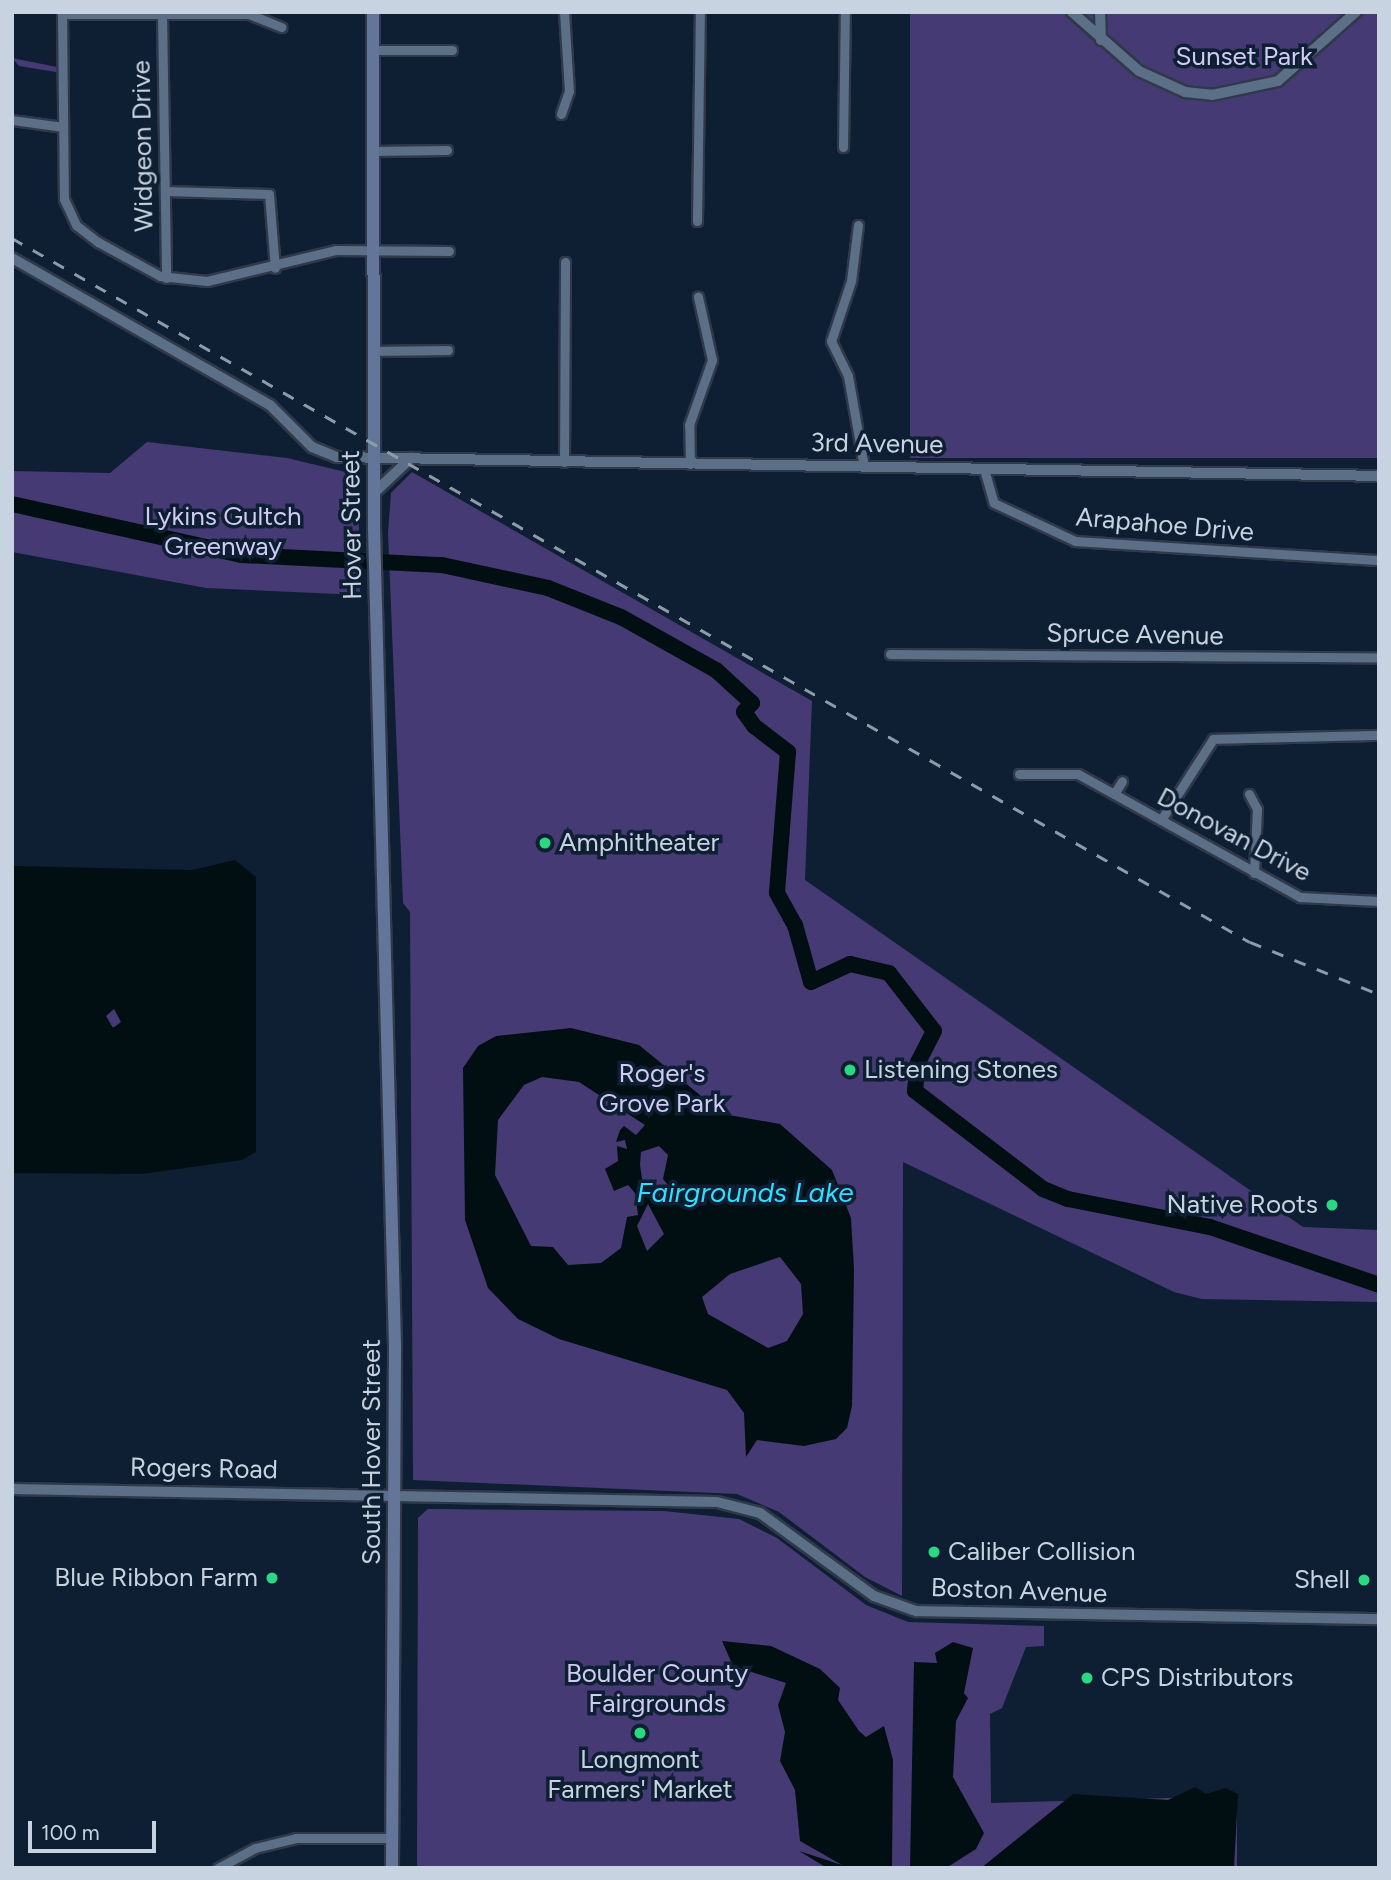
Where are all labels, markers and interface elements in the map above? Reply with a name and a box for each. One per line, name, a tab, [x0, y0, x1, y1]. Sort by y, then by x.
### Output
park label: Sunset Park	[1176, 41, 1312, 73]
street label: Widgeon Drive	[126, 60, 160, 232]
street label: 3rd Avenue	[810, 427, 944, 461]
street label: Hover Street	[335, 450, 369, 600]
park label: Lykins Gultch Greenway	[144, 501, 302, 562]
street label: Arapahoe Drive	[1075, 502, 1255, 548]
street label: Spruce Avenue	[1046, 618, 1224, 652]
street label: Donovan Drive	[1152, 781, 1316, 889]
place label: Amphitheater	[559, 827, 719, 859]
marker: Amphitheater	[537, 835, 553, 851]
place label: Listening Stones	[864, 1054, 1058, 1086]
park label: Roger's Grove Park	[599, 1058, 725, 1120]
marker: Listening Stones	[842, 1062, 858, 1078]
water label: Fairgrounds Lake	[636, 1175, 854, 1209]
place label: Native Roots	[1167, 1189, 1318, 1221]
marker: Native Roots	[1324, 1197, 1340, 1213]
street label: South Hover Street	[356, 1339, 388, 1565]
street label: Rogers Road	[130, 1452, 278, 1486]
place label: Caliber Collision	[948, 1536, 1135, 1568]
marker: Caliber Collision	[926, 1544, 942, 1560]
place label: Blue Ribbon Farm	[54, 1562, 258, 1594]
place label: Shell	[1294, 1564, 1350, 1596]
marker: Blue Ribbon Farm	[264, 1570, 280, 1586]
street label: Boston Avenue	[930, 1572, 1108, 1610]
marker: Shell	[1356, 1572, 1372, 1588]
park label: Boulder County Fairgrounds	[566, 1658, 748, 1720]
place label: CPS Distributors	[1101, 1662, 1293, 1694]
marker: CPS Distributors	[1079, 1670, 1095, 1686]
marker: Longmont Farmers' Market	[632, 1725, 648, 1741]
place label: Longmont Farmers' Market	[547, 1744, 733, 1806]
scale bar	[32, 1806, 159, 1850]
text: 100 m	[41, 1820, 100, 1845]

